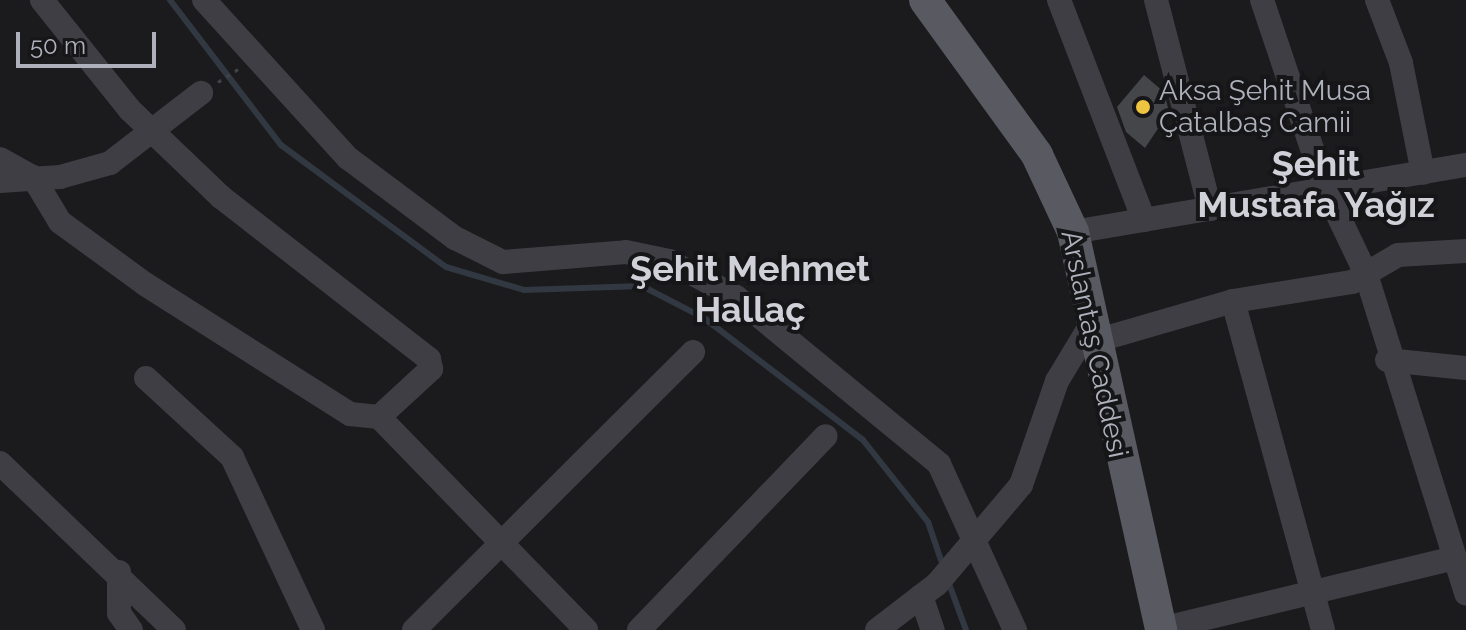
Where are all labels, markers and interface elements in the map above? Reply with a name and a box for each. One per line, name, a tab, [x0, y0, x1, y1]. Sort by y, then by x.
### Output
scale bar	[20, 16, 160, 66]
text: 50 m	[30, 31, 86, 60]
place label: Aksa Şehit Musa Çatalbaş Camii	[1159, 74, 1371, 140]
marker: Aksa Şehit Musa Çatalbaş Camii	[1134, 98, 1152, 116]
district label: Şehit Mustafa Yağız	[1196, 141, 1436, 226]
street label: Arslantaş Caddesi	[1053, 227, 1135, 461]
district label: Şehit Mehmet Hallaç	[630, 246, 870, 331]

